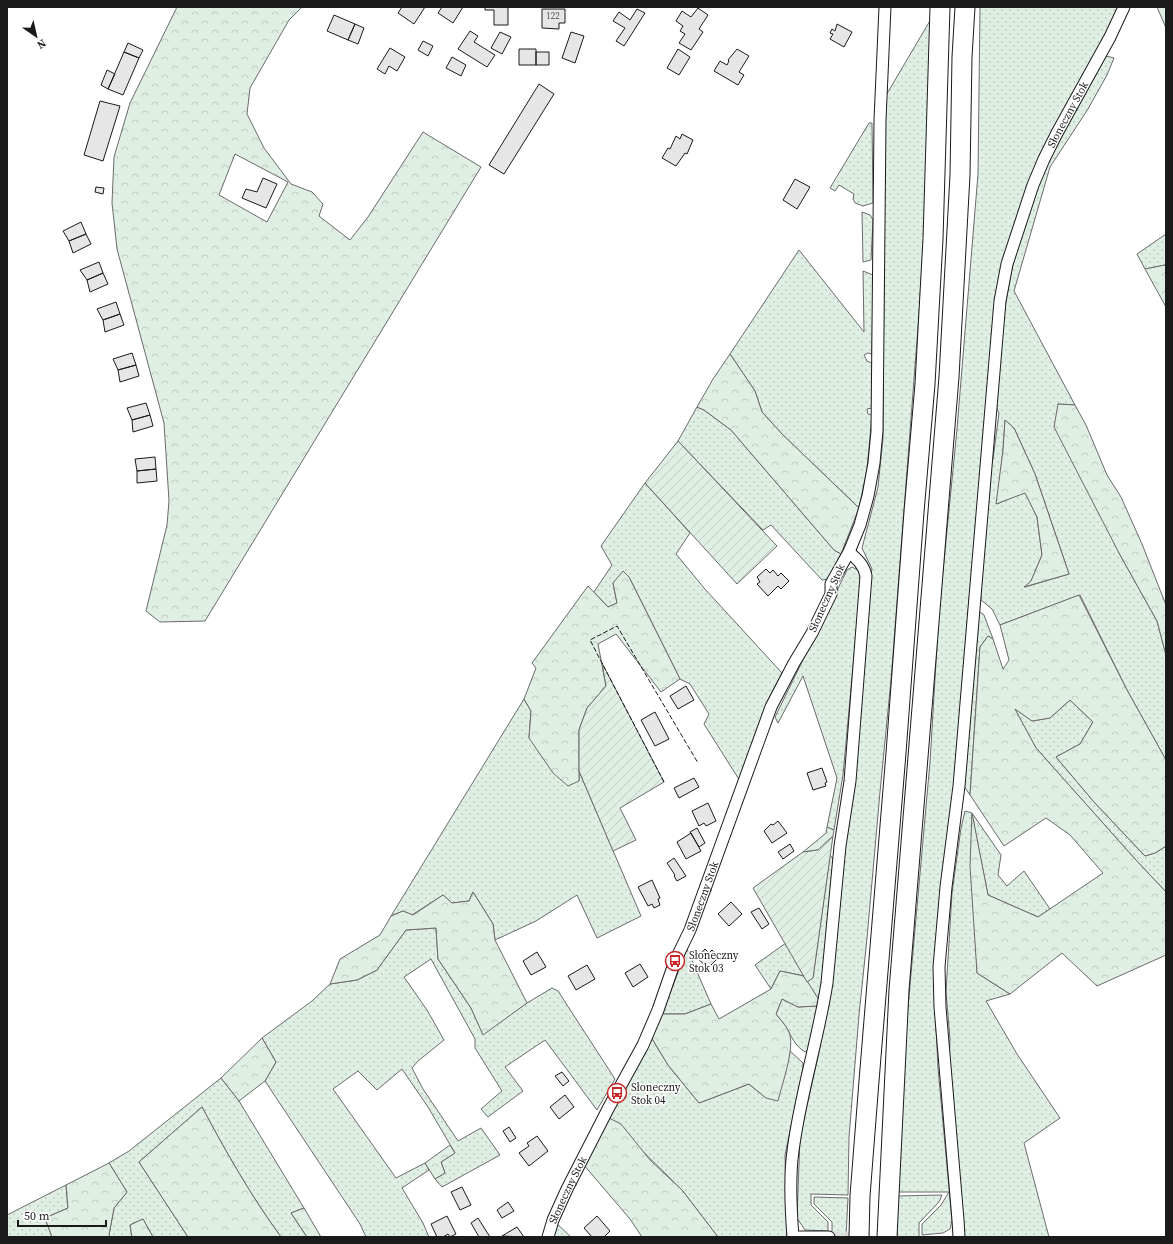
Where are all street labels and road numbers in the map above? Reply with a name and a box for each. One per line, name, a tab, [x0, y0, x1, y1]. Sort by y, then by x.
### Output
street label: Słoneczny Stok	[1043, 78, 1092, 150]
street label: Słoneczny Stok	[805, 561, 849, 634]
street label: Słoneczny Stok	[683, 858, 722, 933]
street label: Słoneczny Stok	[545, 1153, 590, 1225]

